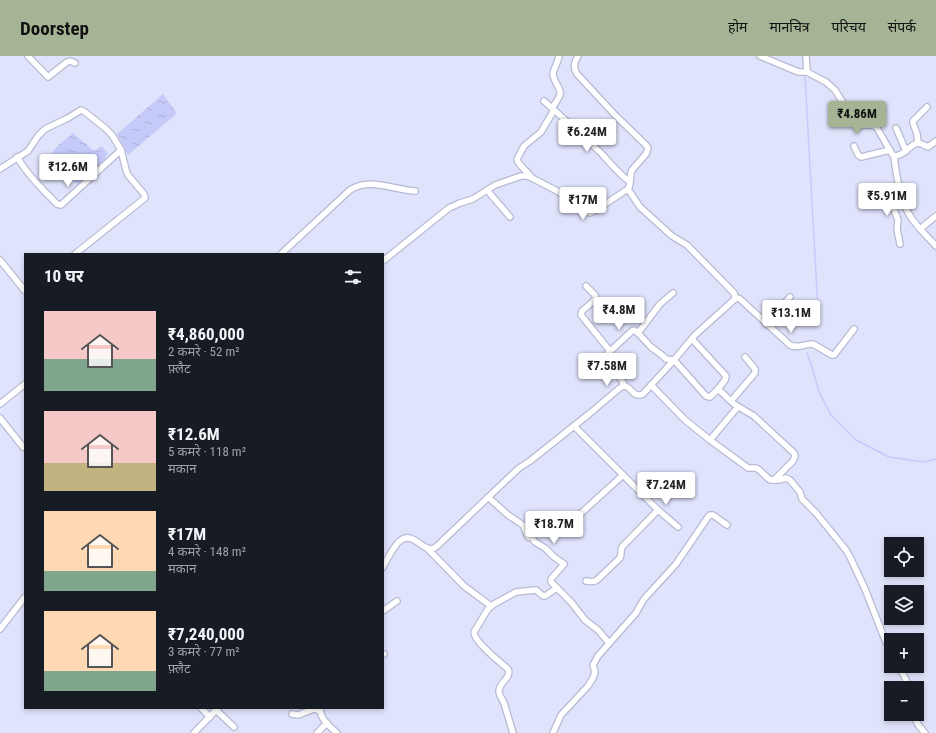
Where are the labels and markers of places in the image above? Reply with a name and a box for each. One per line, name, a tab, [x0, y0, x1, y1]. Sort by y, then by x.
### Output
pin: ₹4.86M	[824, 101, 890, 135]
pin: ₹6.24M	[554, 119, 620, 153]
pin: ₹12.6M	[35, 154, 101, 188]
pin: ₹5.91M	[854, 183, 920, 217]
pin: ₹17M	[559, 187, 607, 221]
pin: ₹4.8M	[591, 297, 647, 331]
pin: ₹13.1M	[758, 300, 824, 334]
pin: ₹7.58M	[574, 353, 640, 387]
pin: ₹7.24M	[633, 472, 699, 506]
pin: ₹18.7M	[521, 511, 587, 545]

